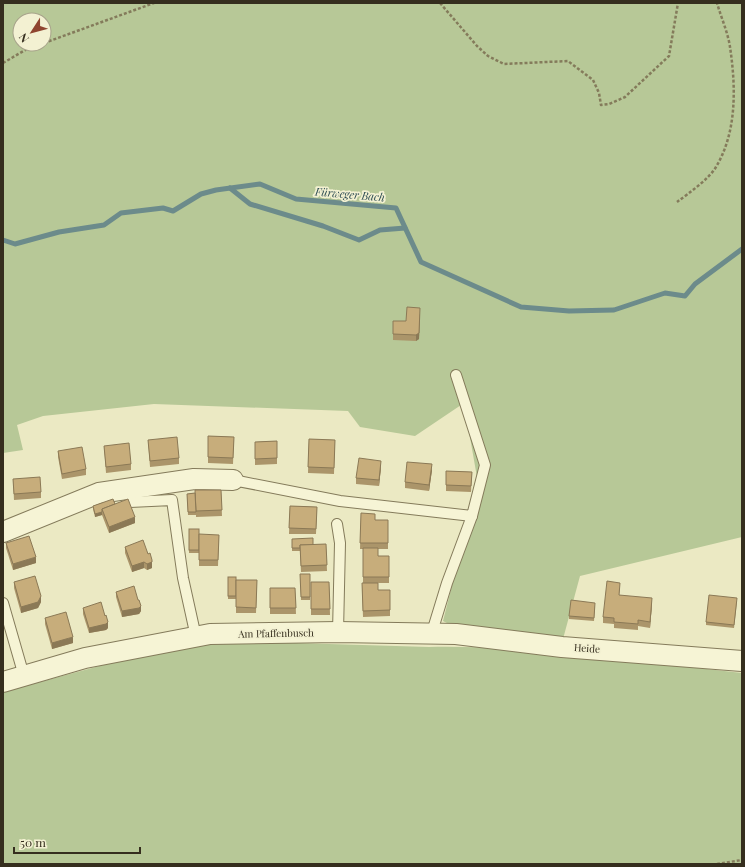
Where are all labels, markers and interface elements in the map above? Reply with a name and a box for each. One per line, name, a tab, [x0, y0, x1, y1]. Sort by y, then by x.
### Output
north arrow	[12, 12, 52, 52]
text: N	[15, 31, 32, 46]
water label: Fürweger Bach	[314, 183, 386, 205]
street label: Am Pfaffenbusch	[237, 625, 314, 641]
street label: Heide	[573, 640, 601, 656]
scale bar	[14, 829, 140, 855]
text: 50 m	[20, 834, 46, 850]

